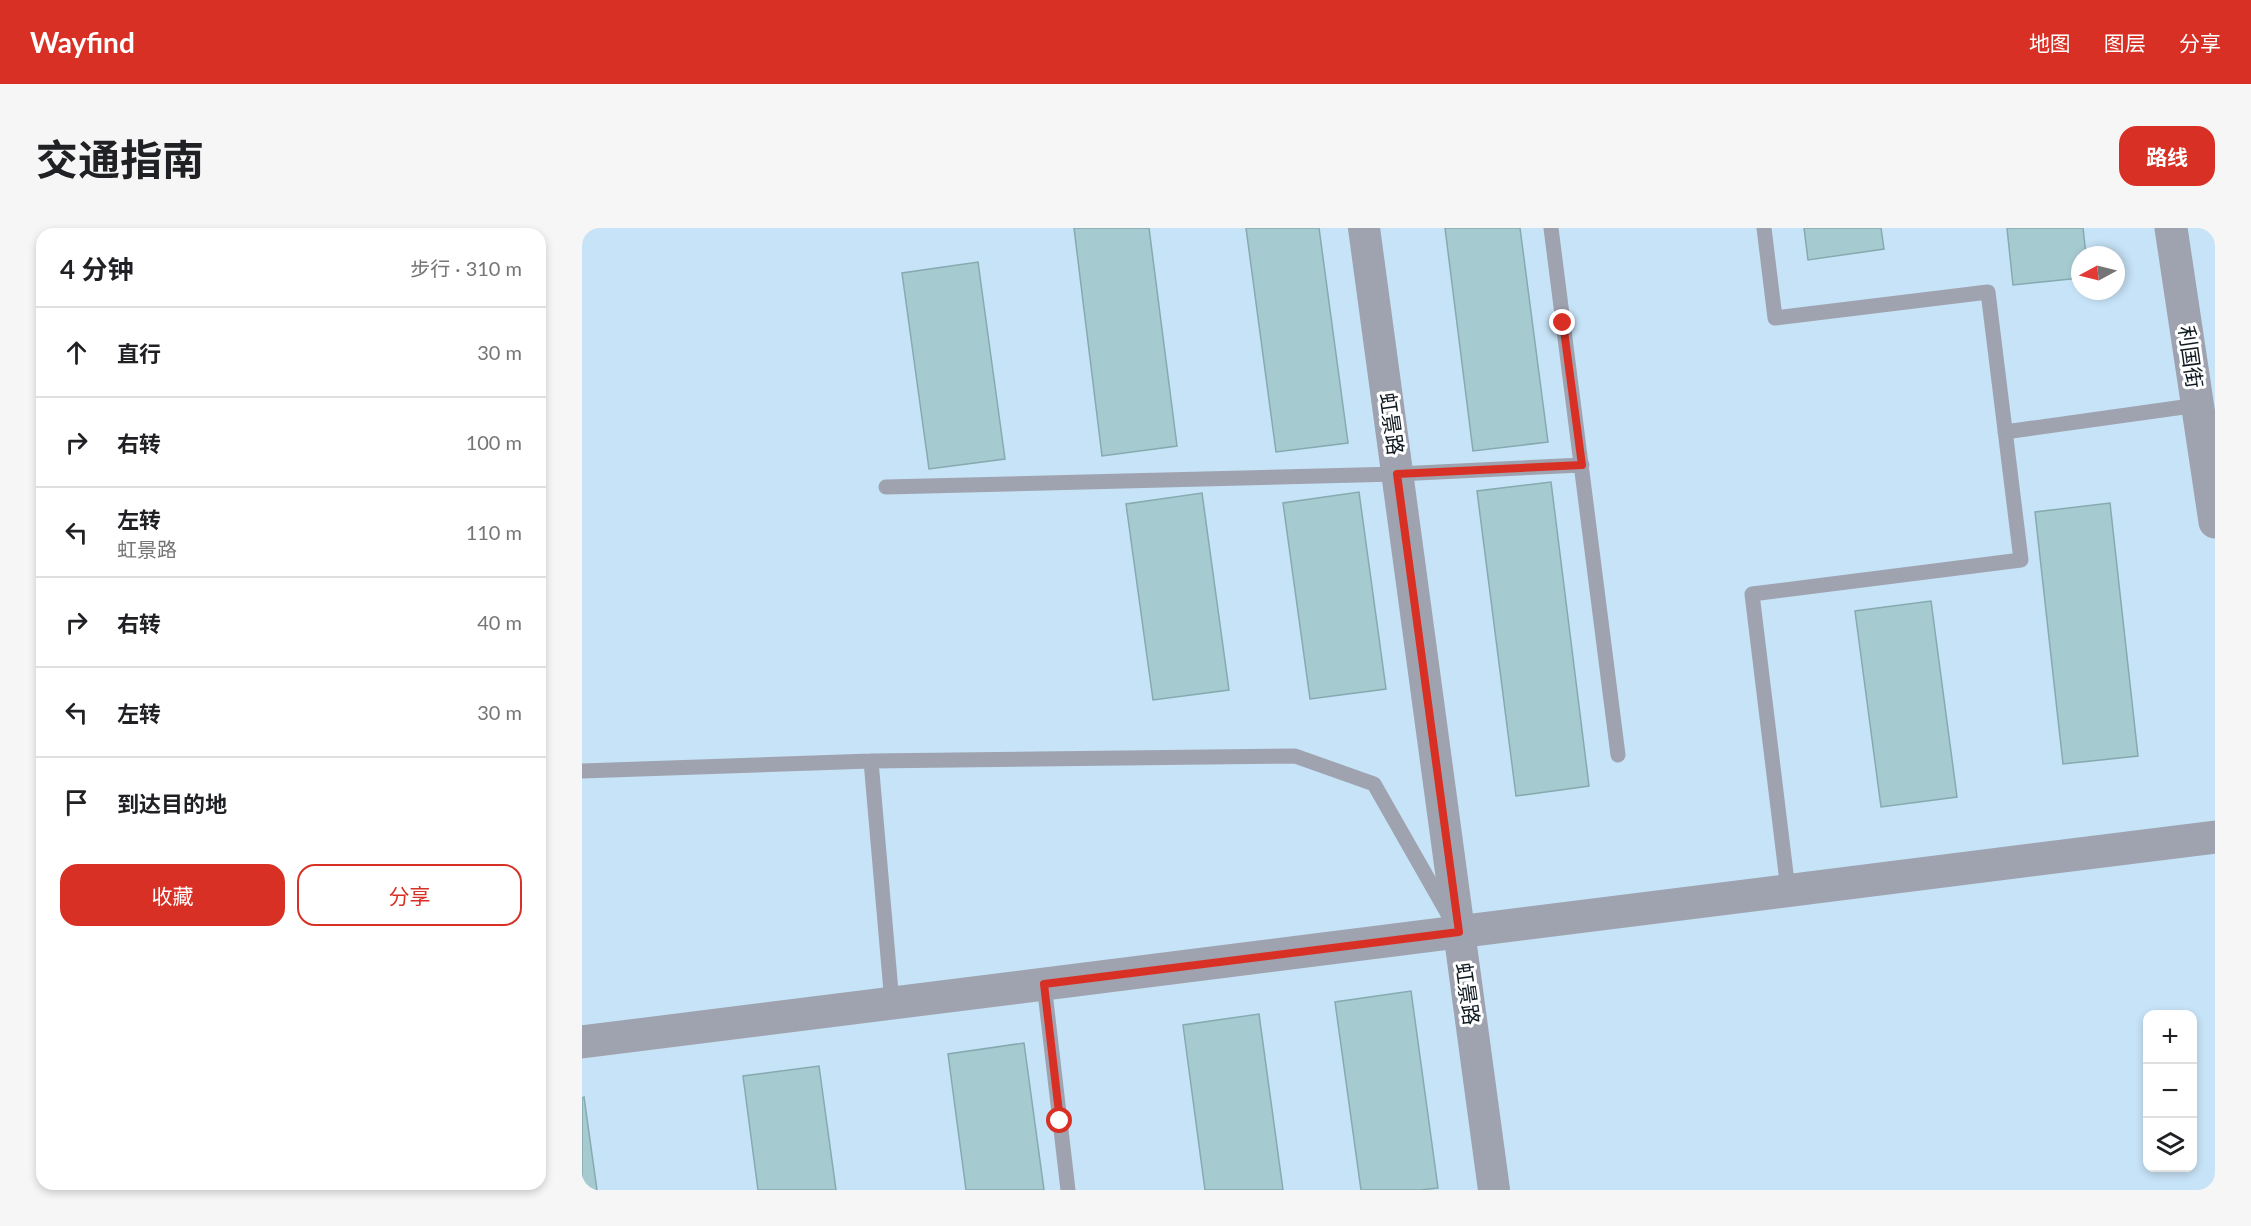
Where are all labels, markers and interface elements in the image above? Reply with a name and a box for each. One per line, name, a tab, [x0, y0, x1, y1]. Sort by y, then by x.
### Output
text: Wayfind	[30, 25, 135, 59]
text: 地图	[2029, 30, 2071, 55]
text: 图层	[2104, 30, 2146, 55]
text: 分享	[2179, 30, 2221, 55]
button: 路线	[2119, 126, 2215, 186]
text: 交通指南	[36, 134, 204, 184]
north arrow	[2071, 246, 2125, 300]
text: 4 分钟	[60, 253, 133, 285]
text: 步行 · 310 m	[410, 256, 522, 280]
route end	[1549, 309, 1575, 335]
street label: 利国街	[2175, 324, 2208, 390]
icon: ahead	[60, 336, 93, 369]
text: 直行	[117, 340, 161, 367]
text: 30 m	[477, 340, 522, 364]
street label: 虹景路	[1376, 391, 1409, 457]
icon: right	[60, 426, 93, 459]
text: 右转	[117, 430, 161, 457]
text: 100 m	[466, 430, 522, 454]
text: 左转	[117, 506, 161, 533]
icon: left	[60, 516, 93, 549]
text: 110 m	[466, 520, 522, 544]
text: 虹景路	[117, 537, 177, 561]
icon: right	[60, 606, 93, 639]
text: 右转	[117, 610, 161, 637]
text: 40 m	[477, 610, 522, 634]
icon: left	[60, 696, 93, 729]
text: 左转	[117, 700, 161, 727]
text: 30 m	[477, 700, 522, 724]
icon: arrive	[60, 786, 93, 819]
text: 到达目的地	[117, 790, 227, 817]
button: 收藏	[60, 864, 285, 926]
button: 分享	[297, 864, 522, 926]
street label: 虹景路	[1452, 961, 1485, 1027]
map controls	[2143, 1010, 2197, 1172]
button: +	[2143, 1010, 2197, 1064]
button: −	[2143, 1064, 2197, 1118]
route start	[1046, 1107, 1072, 1133]
button: layers	[2143, 1118, 2197, 1172]

